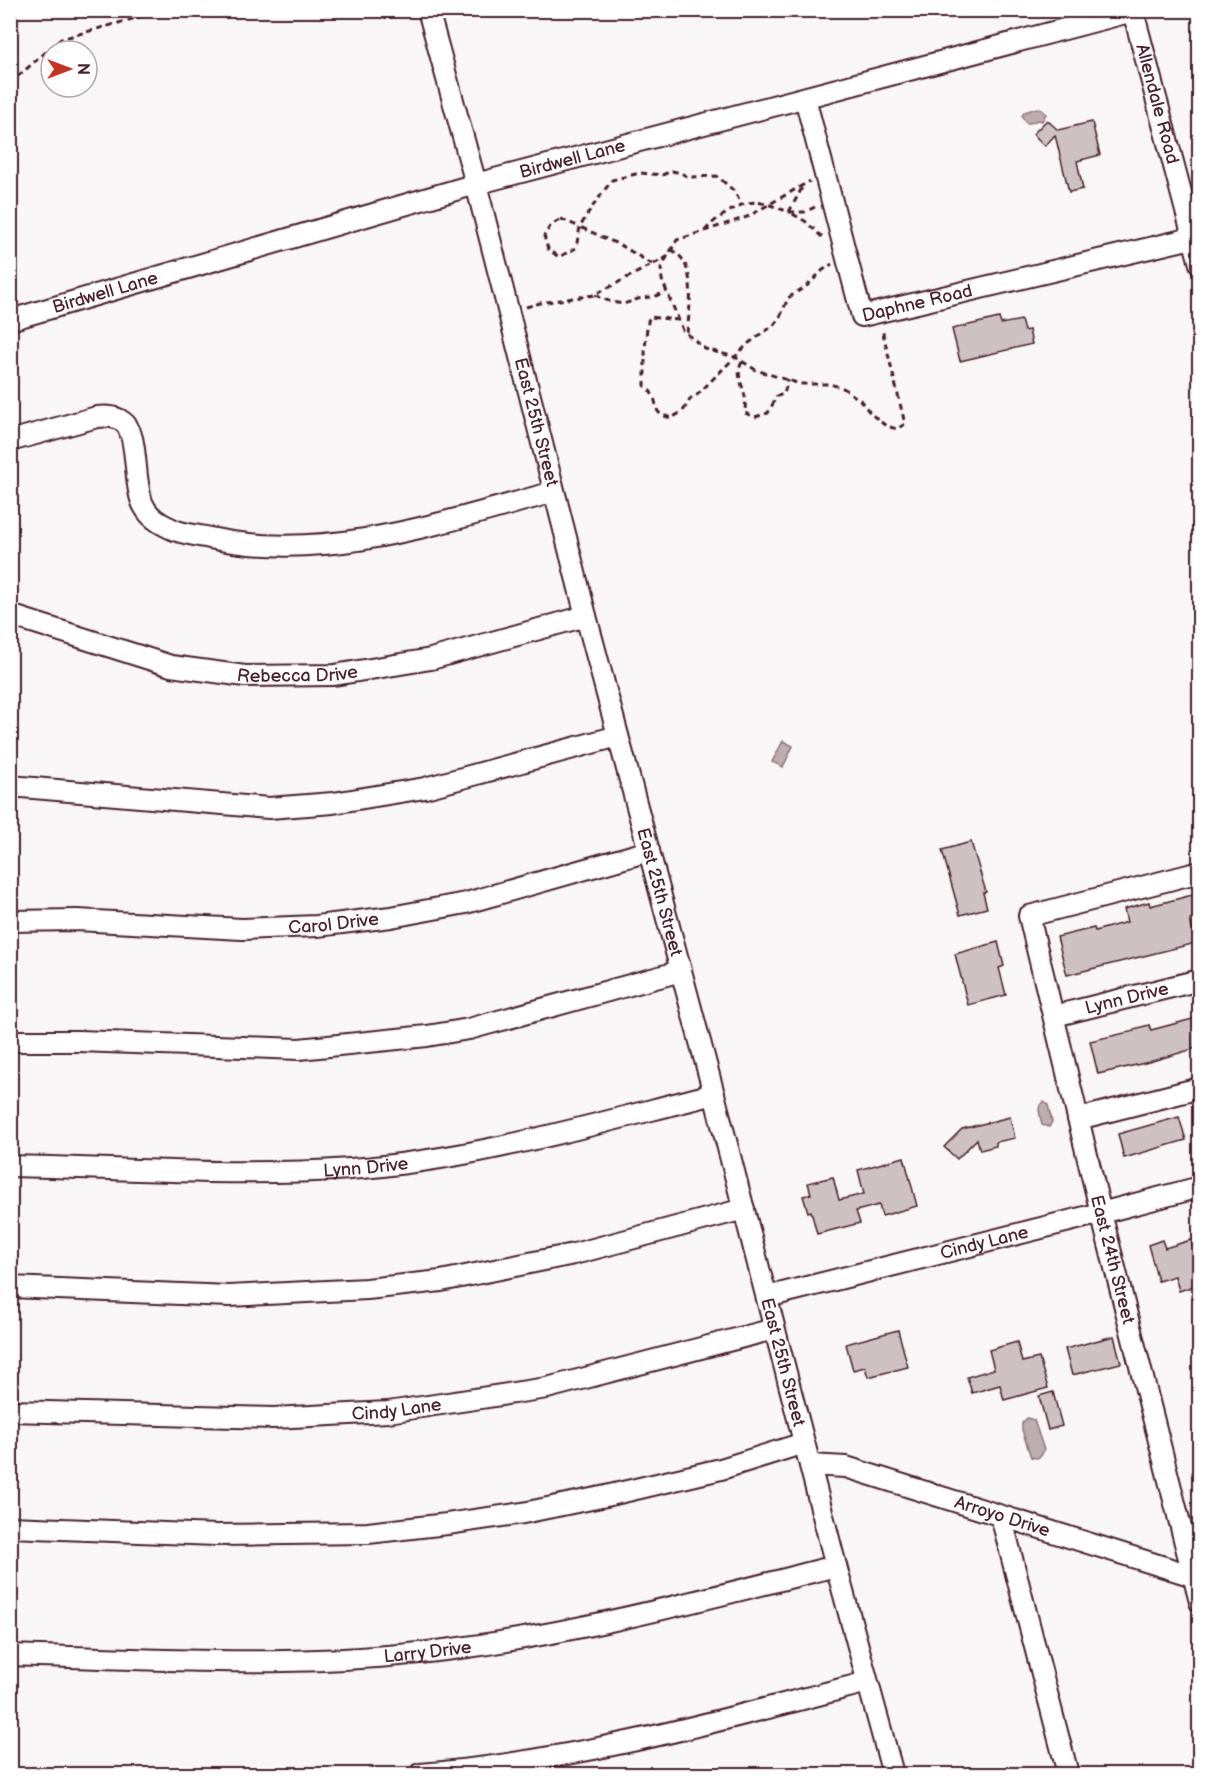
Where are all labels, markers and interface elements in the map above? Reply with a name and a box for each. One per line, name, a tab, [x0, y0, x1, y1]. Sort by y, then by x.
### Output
north arrow	[39, 39, 99, 99]
street label: Allendale Road	[1132, 42, 1184, 166]
text: N	[73, 63, 92, 75]
street label: Birdwell Lane	[517, 135, 628, 183]
street label: Birdwell Lane	[50, 267, 160, 318]
street label: Daphne Road	[860, 280, 974, 326]
street label: East 25th Street	[510, 355, 563, 489]
street label: Rebecca Drive	[236, 661, 360, 687]
street label: East 25th Street	[633, 826, 687, 959]
street label: Carol Drive	[288, 908, 380, 938]
street label: Lynn Drive	[1083, 978, 1171, 1018]
street label: Lynn Drive	[323, 1152, 410, 1181]
street label: East 24th Street	[1086, 1193, 1139, 1326]
street label: Cindy Lane	[938, 1221, 1031, 1264]
street label: East 25th Street	[757, 1296, 810, 1429]
street label: Cindy Lane	[351, 1394, 443, 1424]
street label: Arroyo Drive	[952, 1491, 1053, 1541]
street label: Larry Drive	[383, 1636, 473, 1667]

